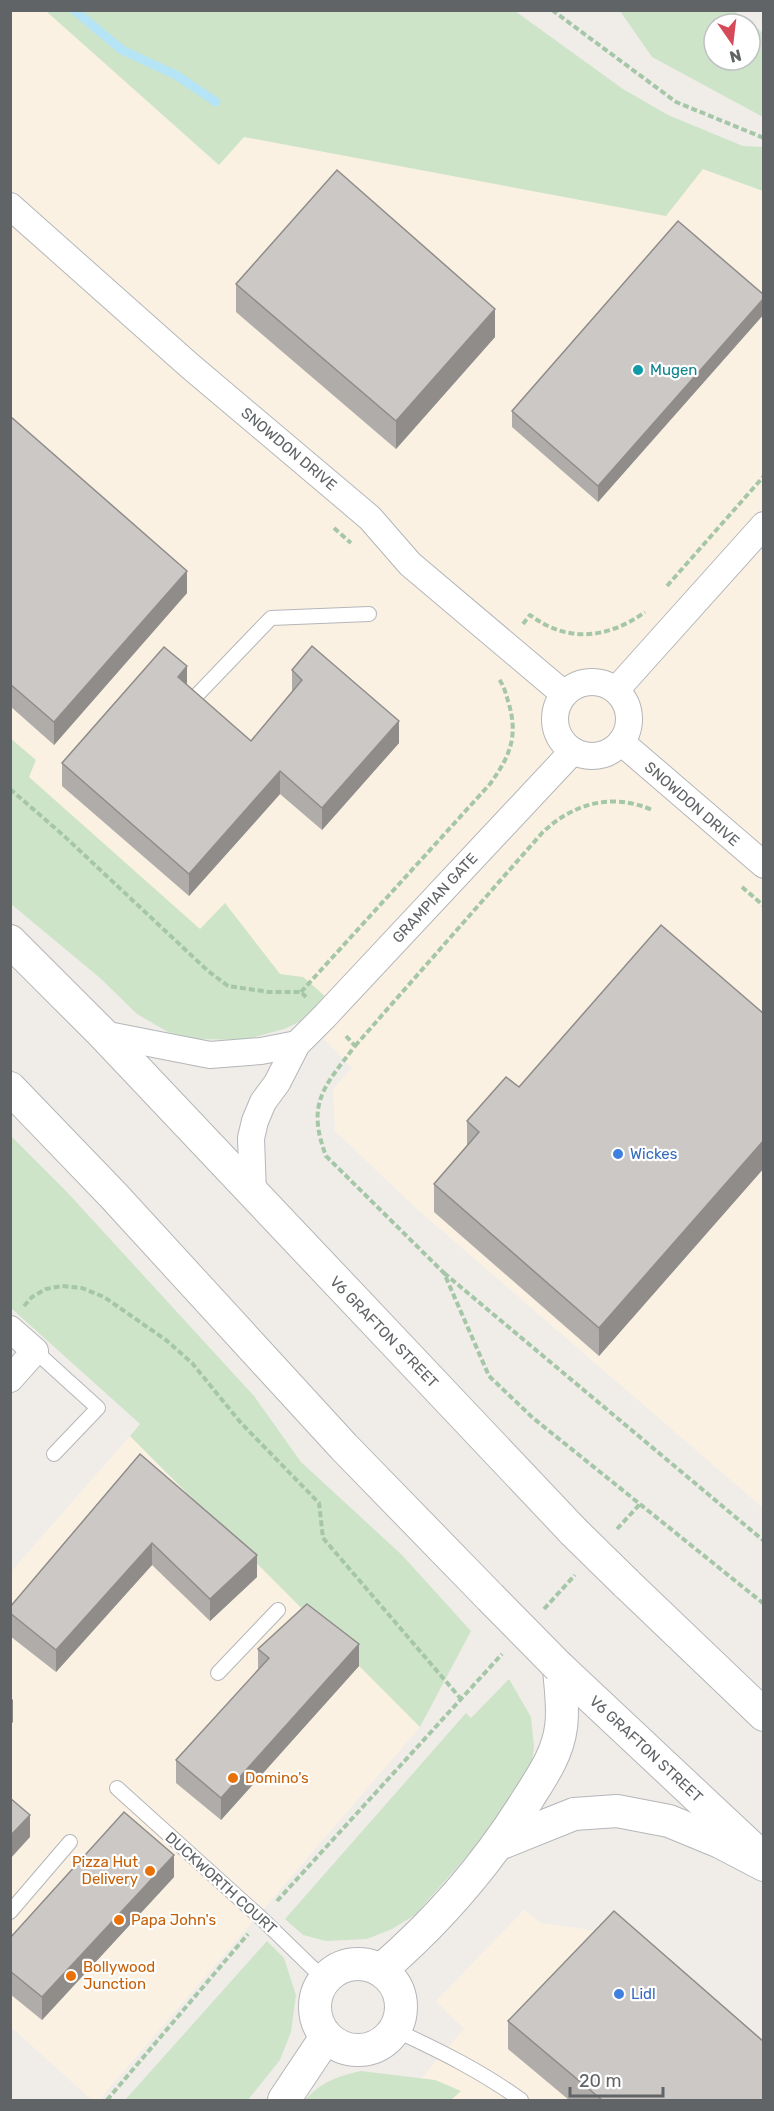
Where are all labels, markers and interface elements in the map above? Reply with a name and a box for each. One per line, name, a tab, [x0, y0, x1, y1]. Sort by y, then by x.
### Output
north arrow	[702, 12, 762, 72]
text: N	[728, 45, 743, 67]
place label: Mugen	[650, 361, 697, 379]
marker: Mugen	[631, 363, 645, 377]
street label: SNOWDON DRIVE	[237, 404, 341, 494]
street label: SNOWDON DRIVE	[641, 758, 743, 850]
street label: GRAMPIAN GATE	[389, 849, 481, 947]
place label: Wickes	[630, 1145, 678, 1163]
marker: Wickes	[611, 1147, 625, 1161]
street label: V6 GRAFTON STREET	[326, 1272, 442, 1392]
street label: V6 GRAFTON STREET	[586, 1692, 707, 1806]
place label: Domino's	[245, 1769, 309, 1787]
marker: Domino's	[226, 1771, 240, 1785]
street label: DUCKWORTH COURT	[162, 1828, 281, 1938]
place label: Pizza Hut Delivery	[72, 1853, 138, 1888]
marker: Pizza Hut Delivery	[143, 1864, 157, 1878]
place label: Papa John's	[131, 1911, 217, 1929]
marker: Papa John's	[112, 1913, 126, 1927]
place label: Bollywood Junction	[83, 1958, 155, 1993]
marker: Bollywood Junction	[64, 1969, 78, 1983]
place label: Lidl	[631, 1985, 656, 2003]
marker: Lidl	[612, 1987, 626, 2001]
scale bar	[570, 2060, 663, 2098]
text: 20 m	[579, 2070, 621, 2092]

